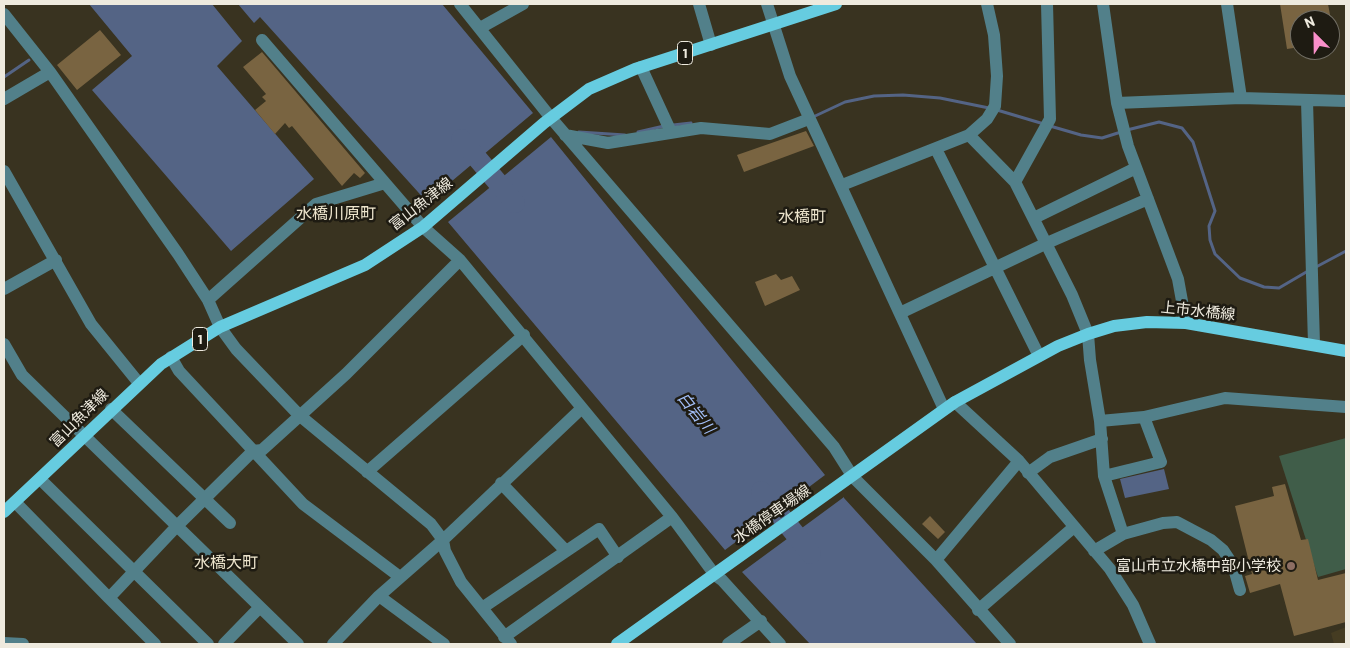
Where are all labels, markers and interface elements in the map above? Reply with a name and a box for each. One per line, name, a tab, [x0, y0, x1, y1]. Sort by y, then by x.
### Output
north arrow	[1290, 10, 1340, 60]
text: N	[1302, 12, 1317, 31]
road number: 1	[678, 42, 692, 64]
street label: 富山魚津線	[386, 174, 456, 234]
district label: 水橋川原町	[296, 204, 376, 224]
district label: 水橋町	[778, 207, 826, 227]
street label: 上市水橋線	[1160, 298, 1236, 324]
road number: 1	[192, 328, 208, 350]
street label: 富山魚津線	[46, 385, 112, 451]
water label: 白岩川	[673, 388, 719, 438]
street label: 水橋停車場線	[730, 481, 814, 547]
district label: 水橋大町	[194, 553, 258, 573]
place label: 富山市立水橋中部小学校	[1116, 557, 1281, 575]
marker: 富山市立水橋中部小学校	[1285, 560, 1297, 572]

